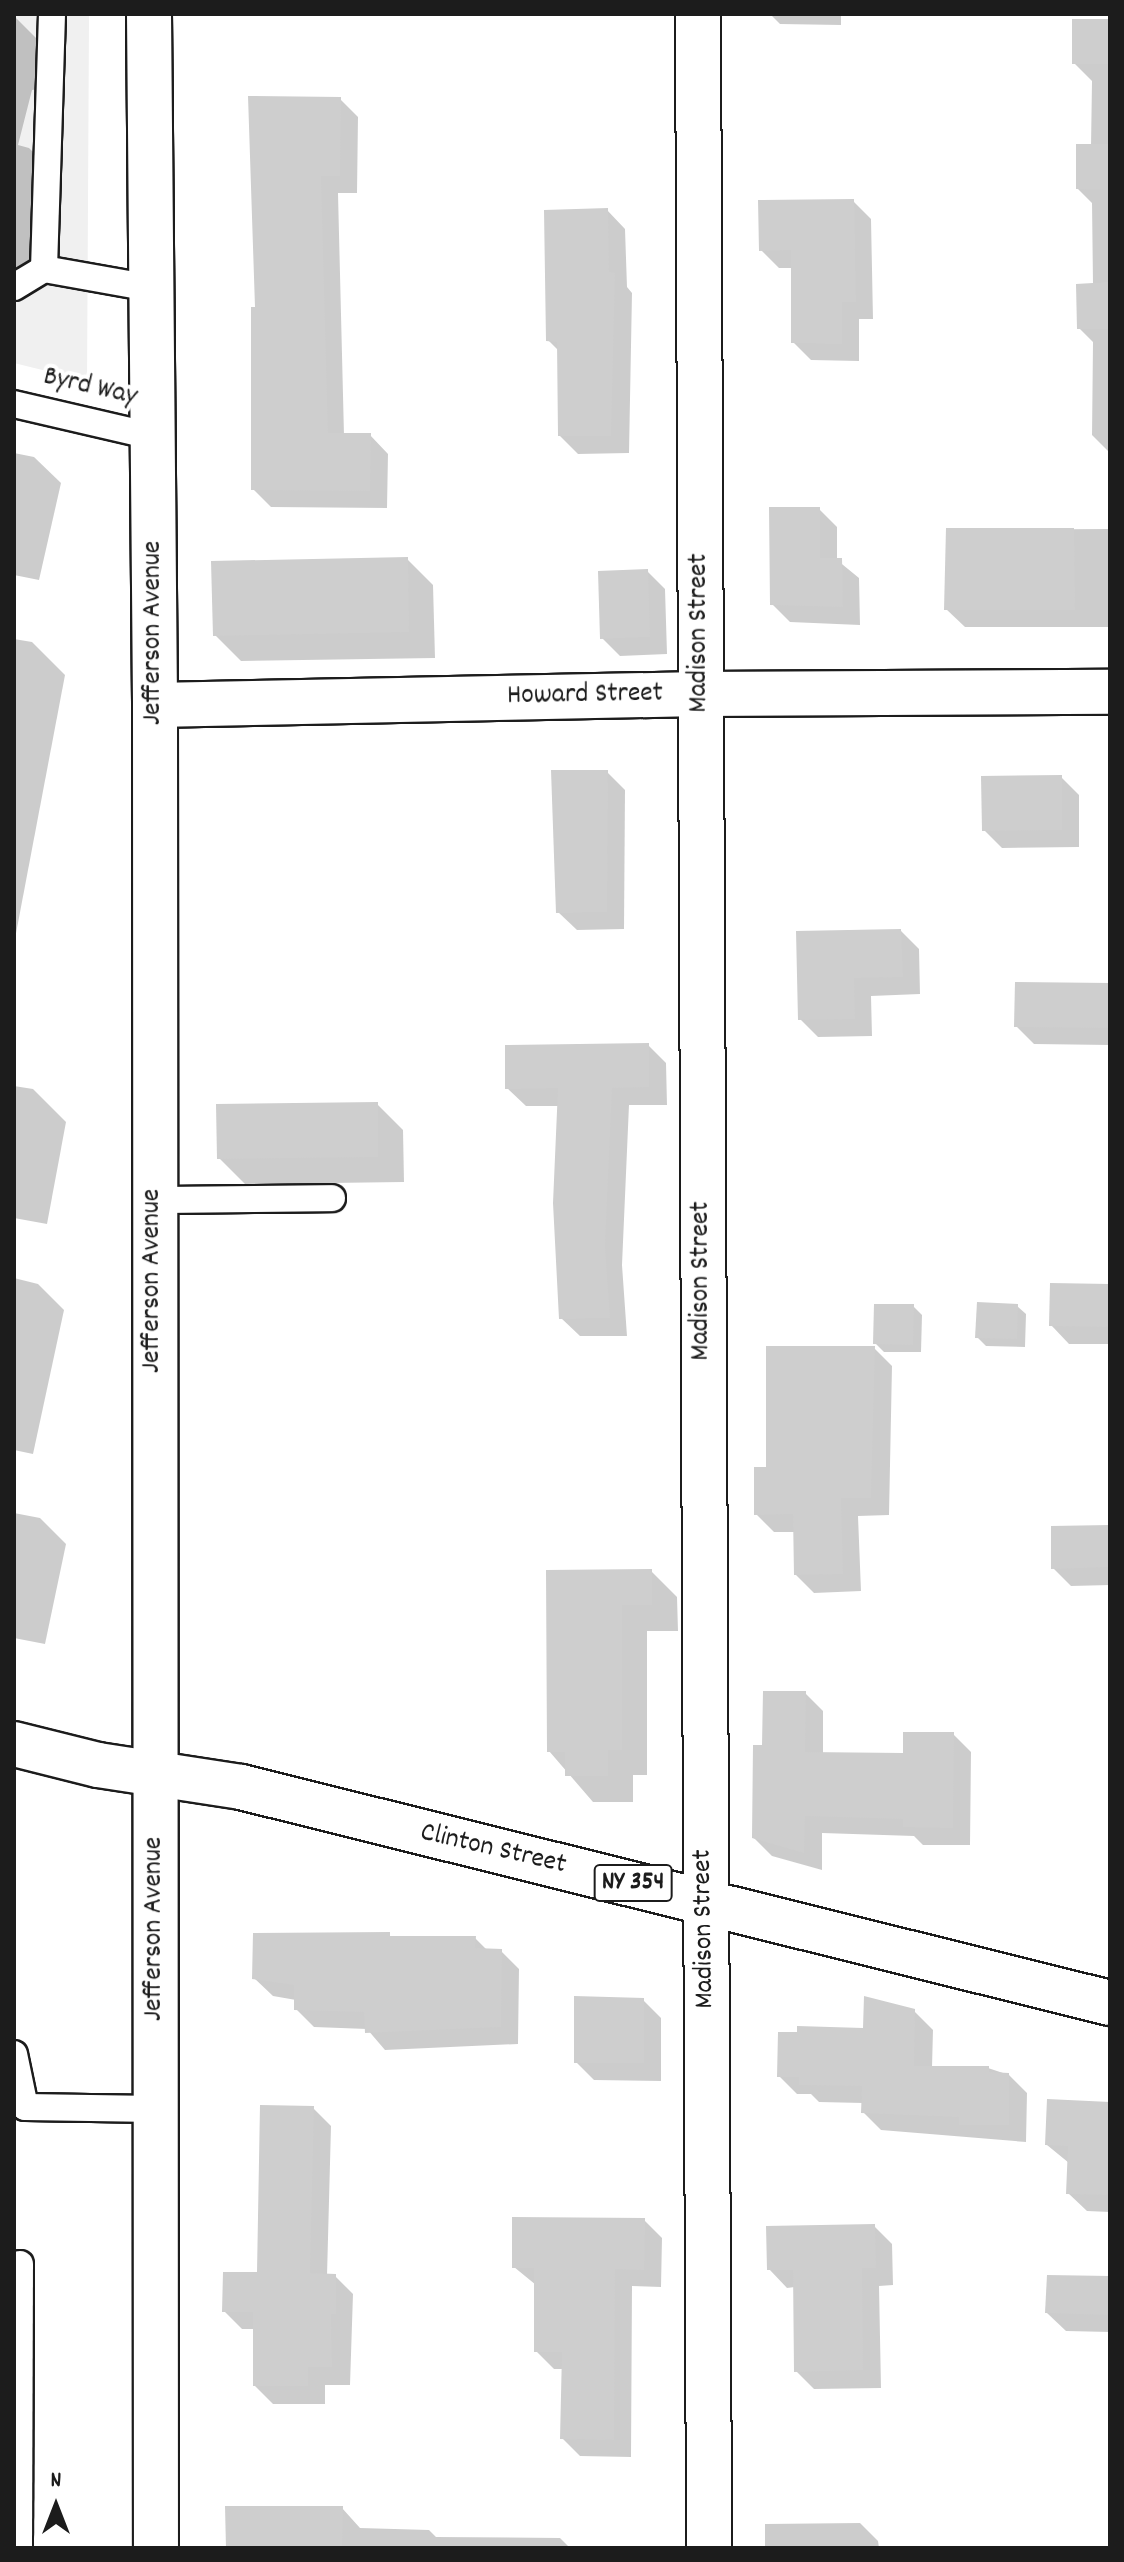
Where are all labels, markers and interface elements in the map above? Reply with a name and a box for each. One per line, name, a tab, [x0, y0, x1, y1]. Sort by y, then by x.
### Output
street label: Byrd Way	[40, 361, 140, 415]
street label: Jefferson Avenue	[137, 541, 171, 725]
street label: Madison Street	[683, 553, 717, 713]
street label: Howard Street	[507, 678, 663, 714]
street label: Jefferson Avenue	[136, 1189, 170, 1373]
street label: Madison Street	[685, 1201, 719, 1361]
street label: Clinton Street	[417, 1817, 569, 1883]
street label: Jefferson Avenue	[138, 1837, 172, 2021]
street label: Madison Street	[687, 1849, 723, 2009]
road number: NY 354	[593, 1861, 673, 1905]
north arrow	[16, 2466, 96, 2546]
text: N	[51, 2466, 61, 2497]

